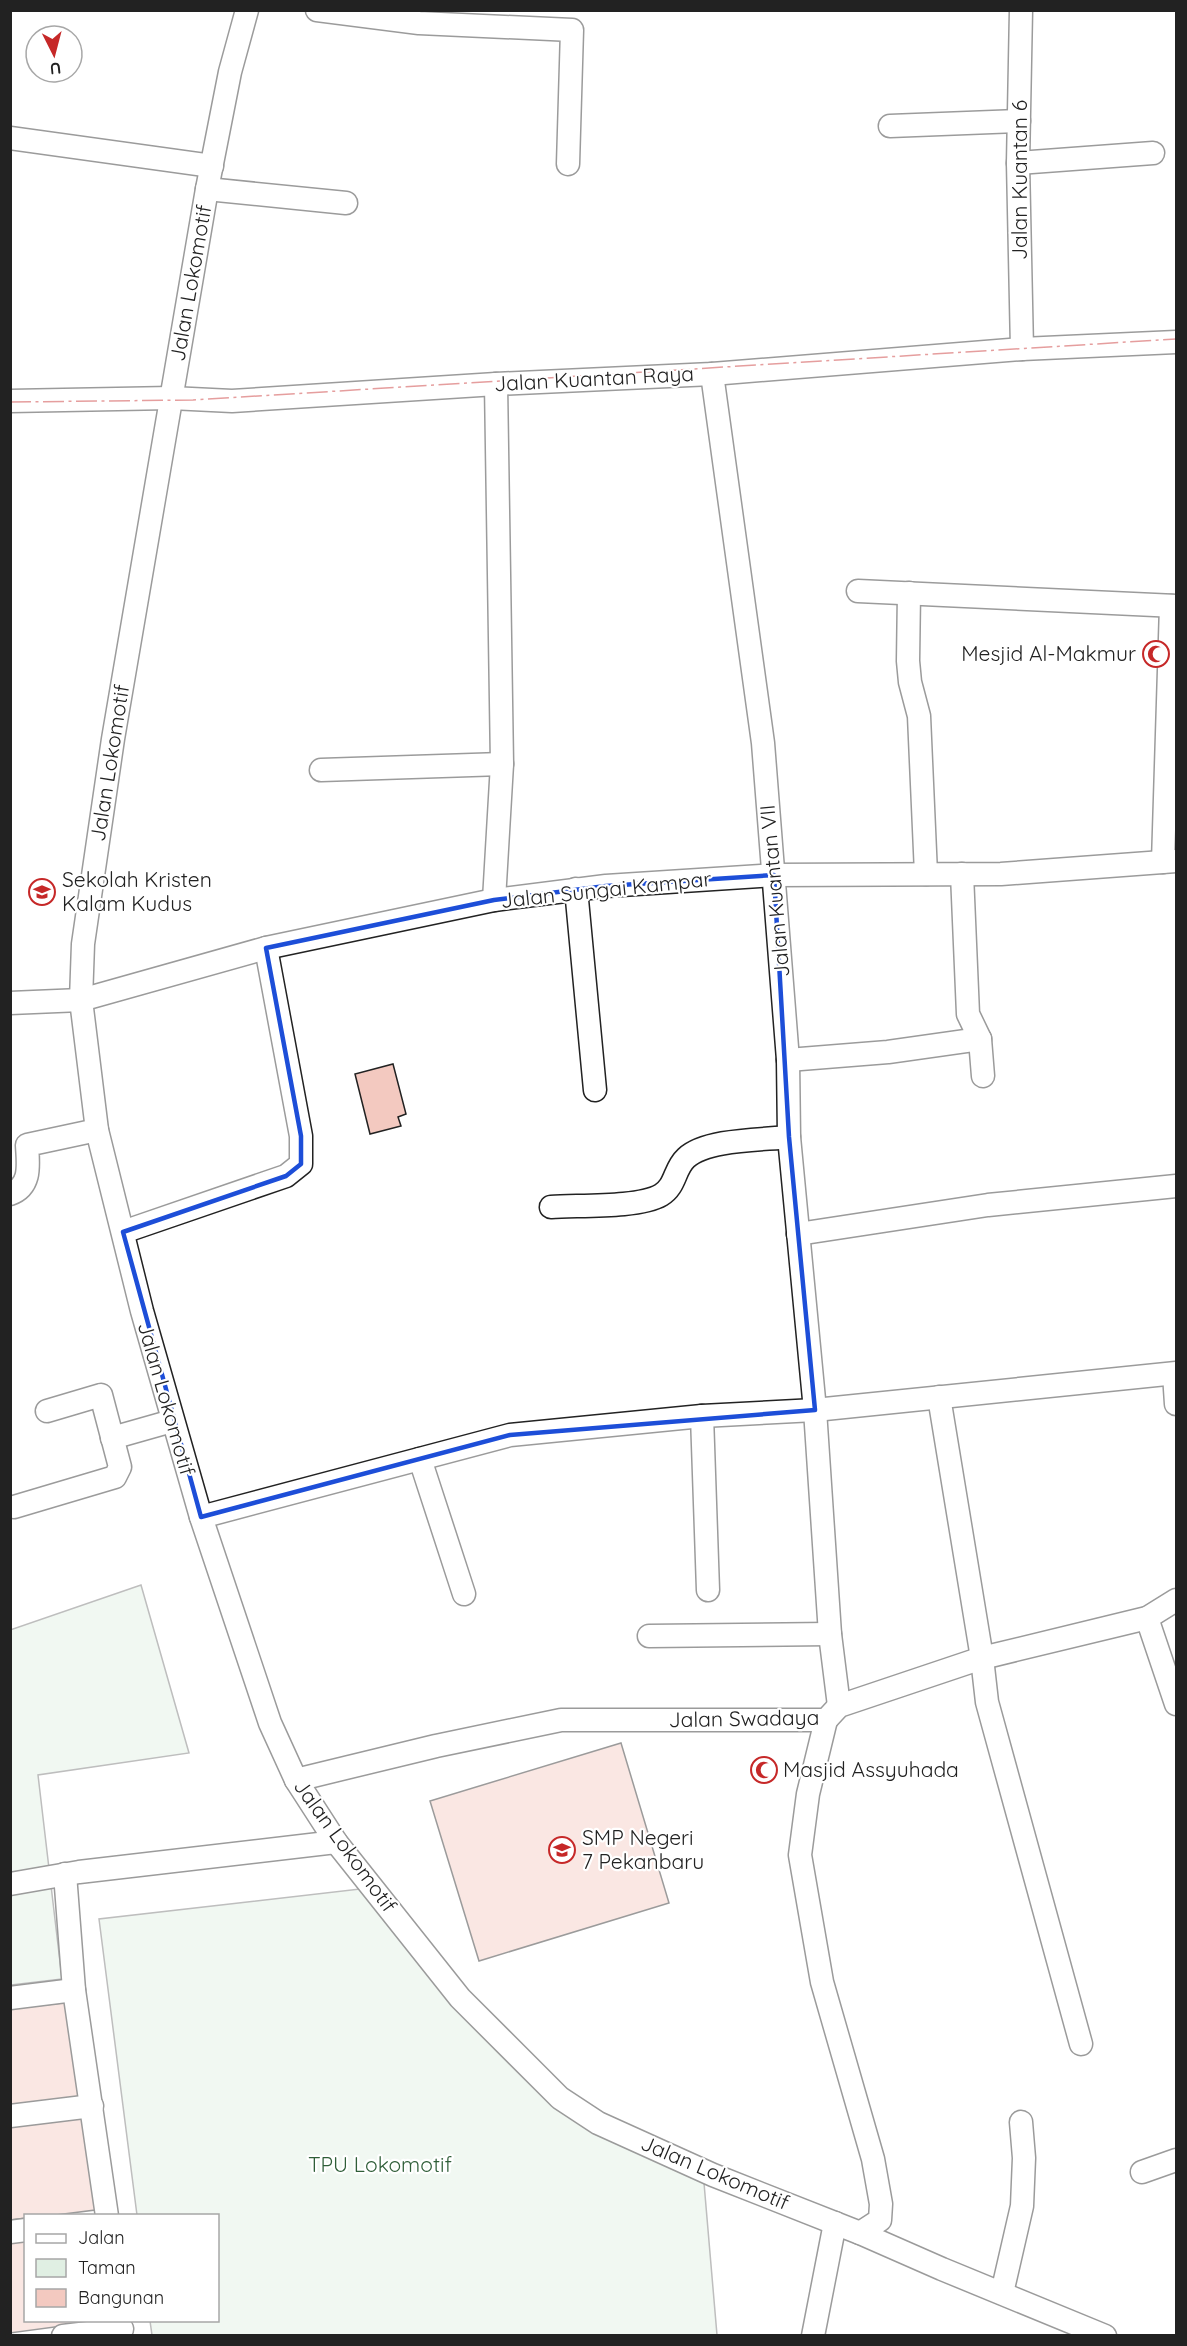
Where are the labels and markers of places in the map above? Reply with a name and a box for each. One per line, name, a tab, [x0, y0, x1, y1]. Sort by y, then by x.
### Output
mosque icon: Mesjid Al-Makmur	[1141, 639, 1171, 669]
place label: Mesjid Al-Makmur	[961, 640, 1136, 666]
place label: Sekolah Kristen Kalam Kudus	[62, 866, 212, 916]
school or university icon: Sekolah Kristen Kalam Kudus	[27, 877, 57, 907]
mosque icon: Masjid Assyuhada	[749, 1755, 779, 1785]
place label: Masjid Assyuhada	[783, 1756, 959, 1782]
place label: SMP Negeri 7 Pekanbaru	[582, 1824, 704, 1874]
school or university icon: SMP Negeri 7 Pekanbaru	[547, 1835, 577, 1865]

